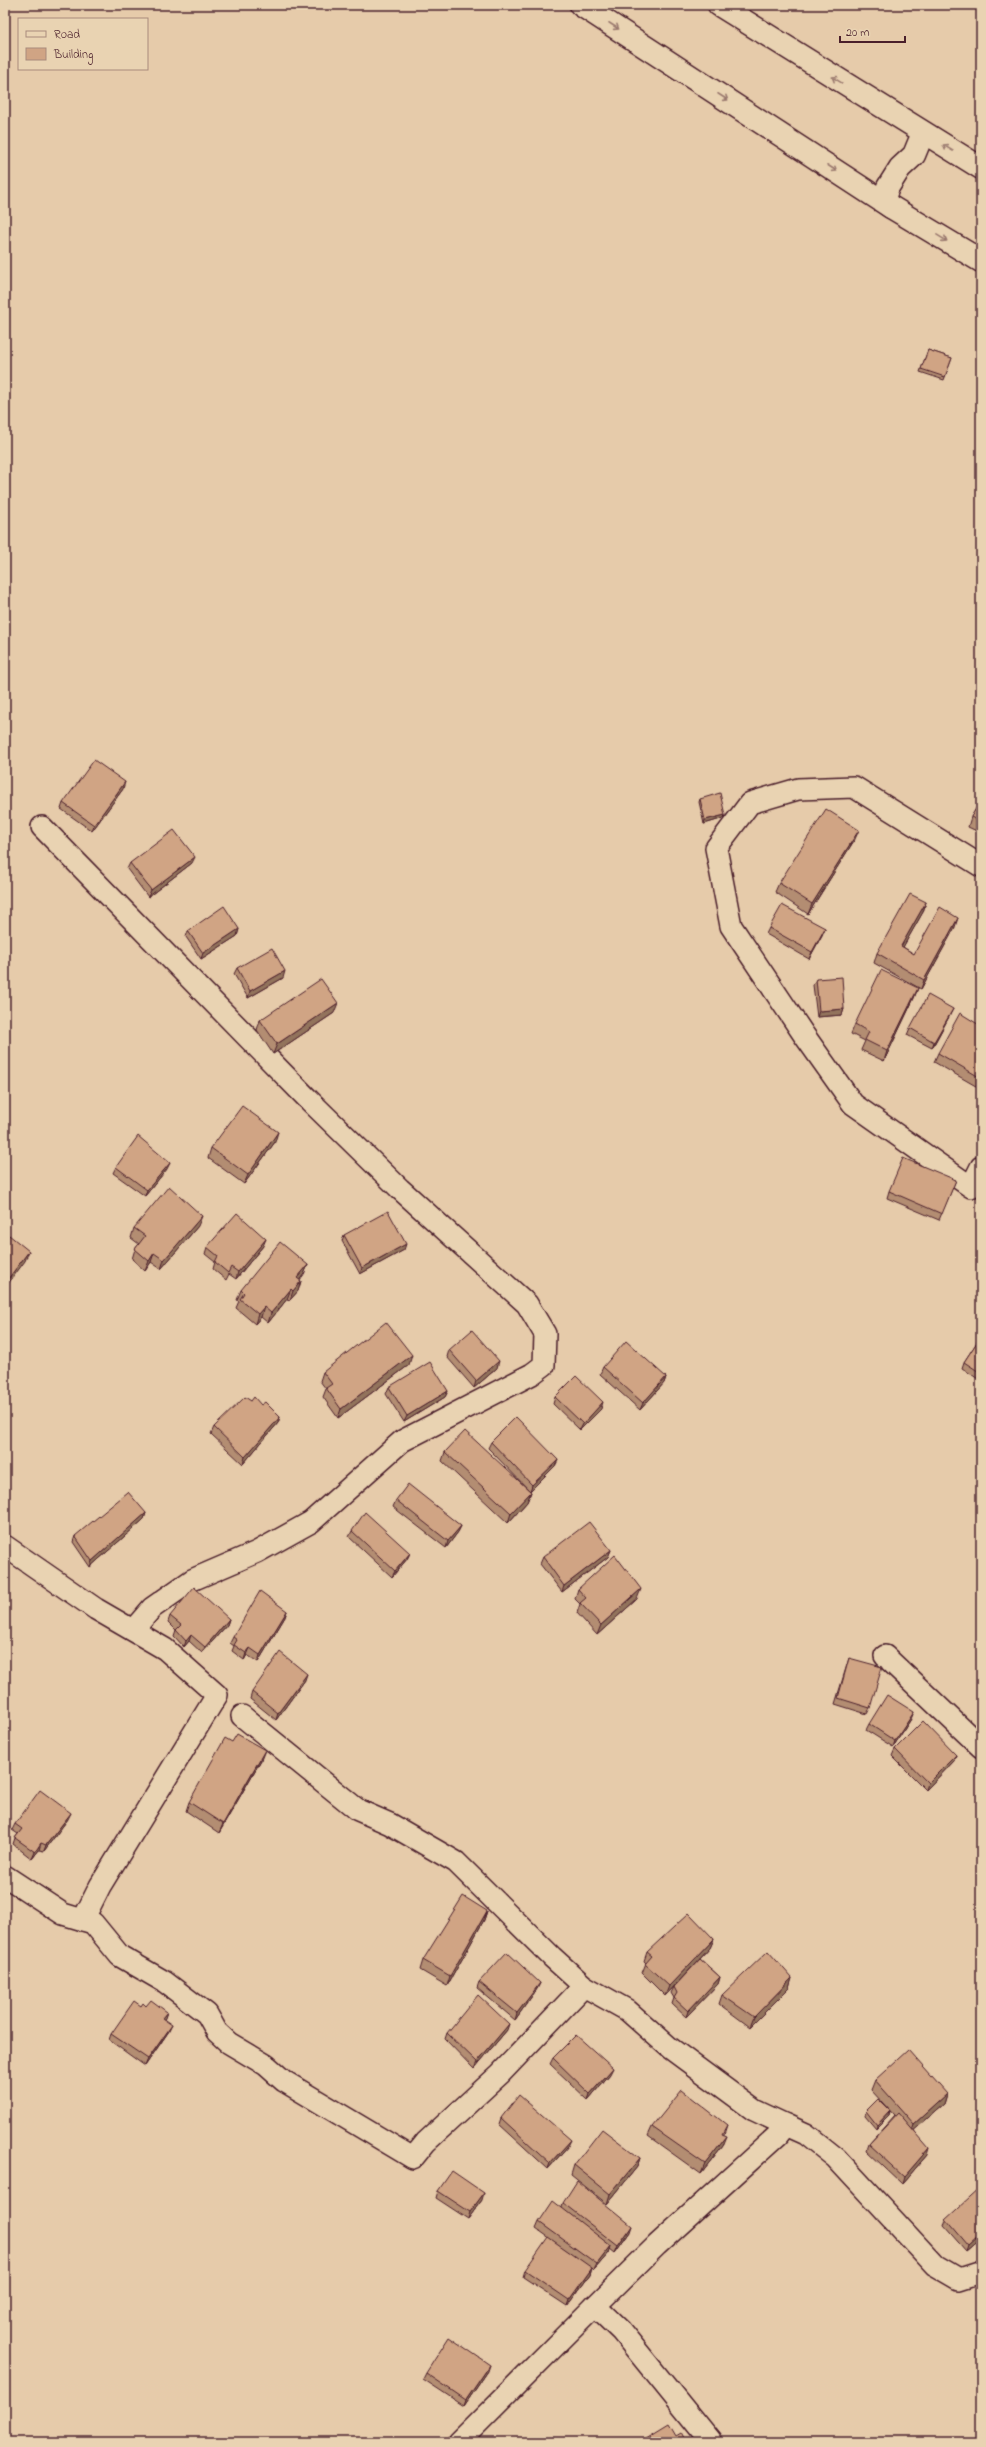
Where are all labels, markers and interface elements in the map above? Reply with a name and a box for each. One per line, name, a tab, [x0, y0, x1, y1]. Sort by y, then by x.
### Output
legend	[18, 18, 148, 70]
scale bar	[840, 18, 905, 44]
one-way arrow	[608, 22, 619, 30]
text: 20 m	[846, 24, 869, 42]
text: Road	[54, 26, 80, 44]
text: Building	[53, 46, 93, 65]
one-way arrow	[831, 75, 843, 83]
one-way arrow	[717, 93, 728, 101]
one-way arrow	[943, 144, 954, 152]
one-way arrow	[826, 164, 837, 172]
one-way arrow	[936, 234, 948, 242]

